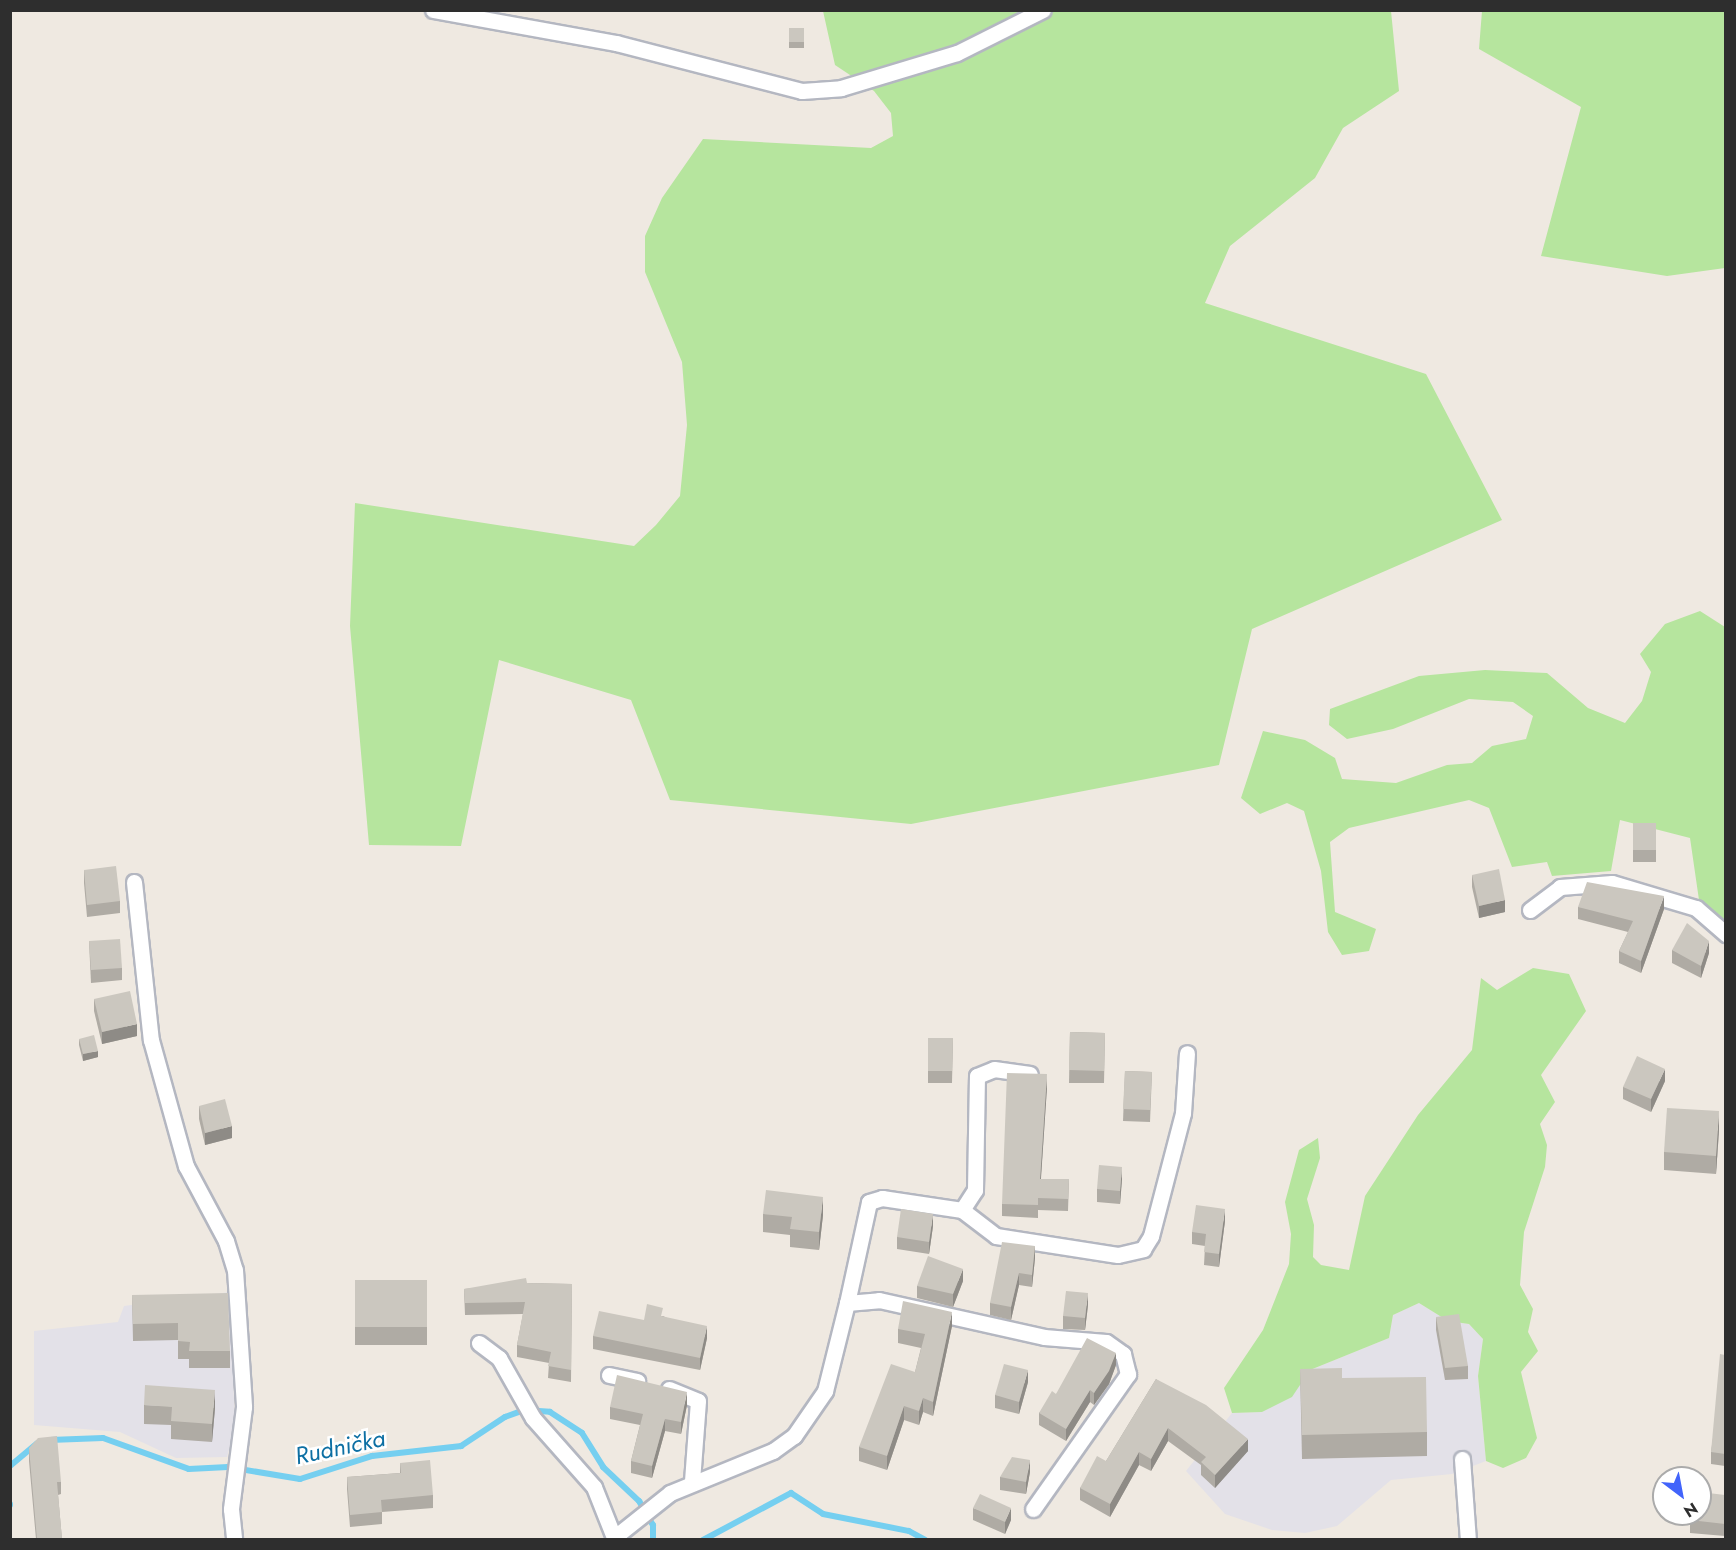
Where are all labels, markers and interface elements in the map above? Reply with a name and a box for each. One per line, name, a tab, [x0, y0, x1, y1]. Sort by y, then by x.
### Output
water label: Rudnička	[292, 1423, 388, 1471]
north arrow	[1652, 1466, 1712, 1526]
text: N	[1679, 1497, 1702, 1523]

